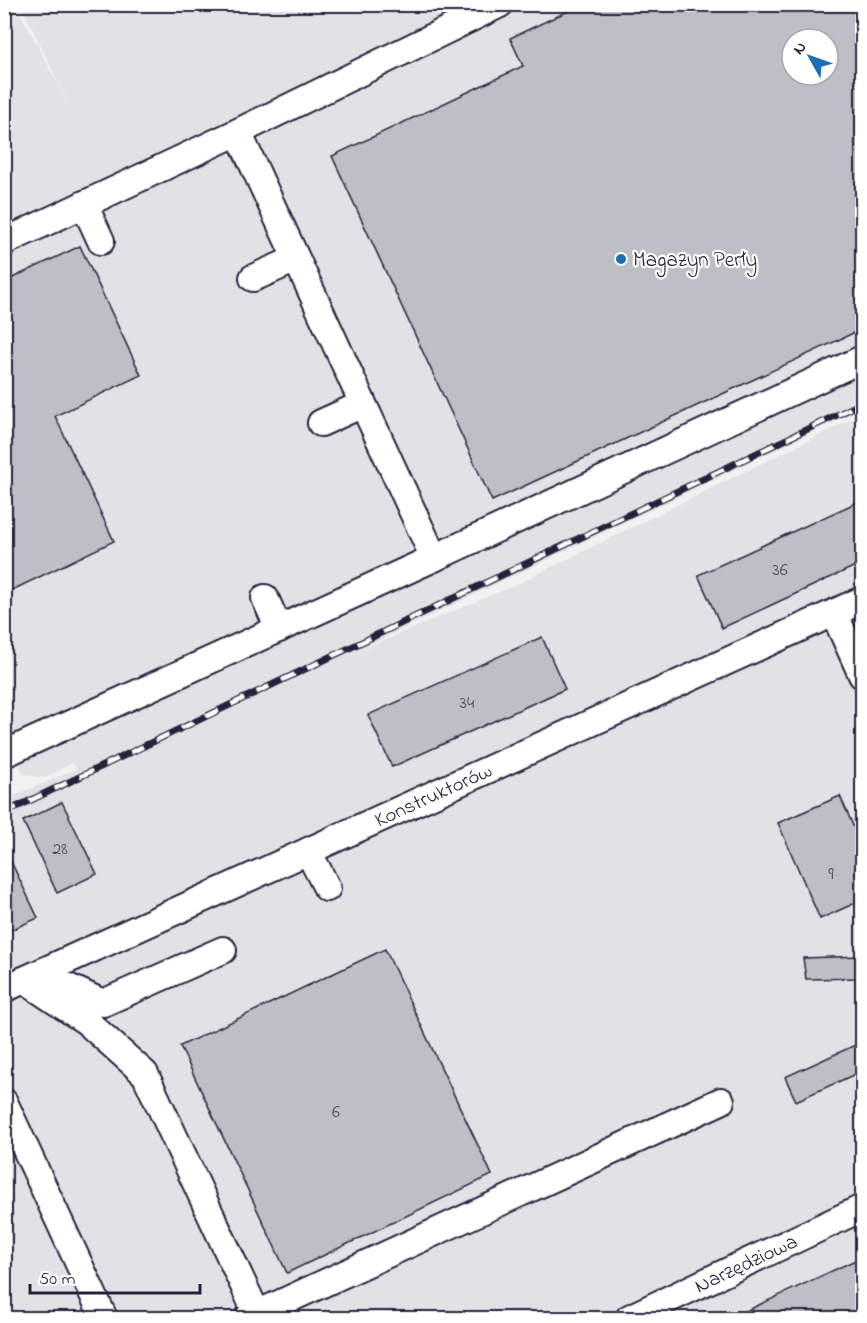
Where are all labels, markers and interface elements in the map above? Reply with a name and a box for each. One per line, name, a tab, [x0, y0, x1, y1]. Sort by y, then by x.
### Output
north arrow	[780, 27, 840, 87]
text: N	[787, 37, 813, 60]
place label: Magazyn Perły	[633, 246, 757, 278]
marker: Magazyn Perły	[614, 252, 628, 266]
house number: 36	[772, 558, 788, 584]
house number: 34	[460, 691, 475, 717]
street label: Konstruktorów	[370, 757, 497, 836]
house number: 28	[52, 837, 68, 863]
house number: 9	[828, 862, 834, 888]
house number: 6	[332, 1100, 340, 1126]
street label: Narzędziowa	[690, 1228, 803, 1302]
scale bar	[30, 1257, 200, 1295]
text: 50 m	[39, 1267, 76, 1293]

